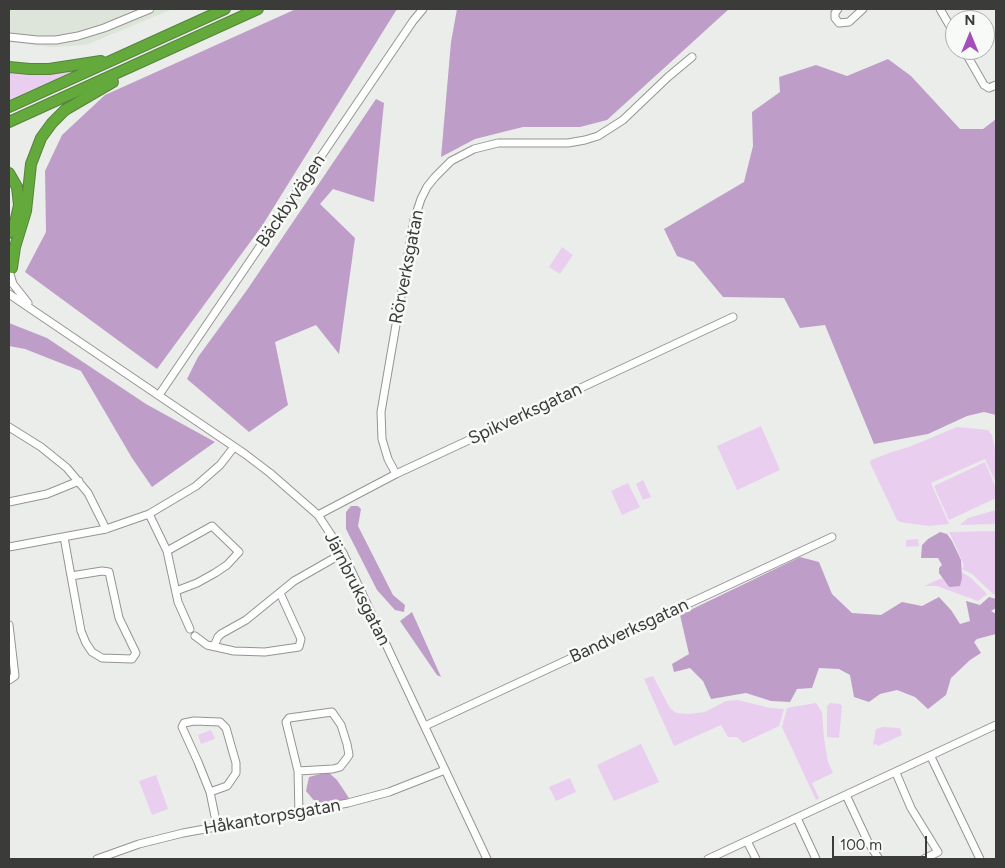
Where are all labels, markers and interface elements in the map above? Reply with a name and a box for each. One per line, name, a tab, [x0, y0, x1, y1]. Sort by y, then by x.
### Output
north arrow	[945, 10, 995, 60]
text: N	[965, 12, 975, 29]
street label: Bäckbyvägen	[252, 150, 330, 252]
street label: Rörverksgatan	[385, 208, 429, 326]
street label: Spikverksgatan	[465, 378, 585, 450]
street label: Järnbruksgatan	[319, 529, 395, 649]
street label: Bandverksgatan	[566, 594, 692, 668]
street label: Håkantorpsgatan	[202, 794, 342, 840]
scale bar	[835, 826, 930, 858]
text: 100 m	[840, 836, 882, 854]

